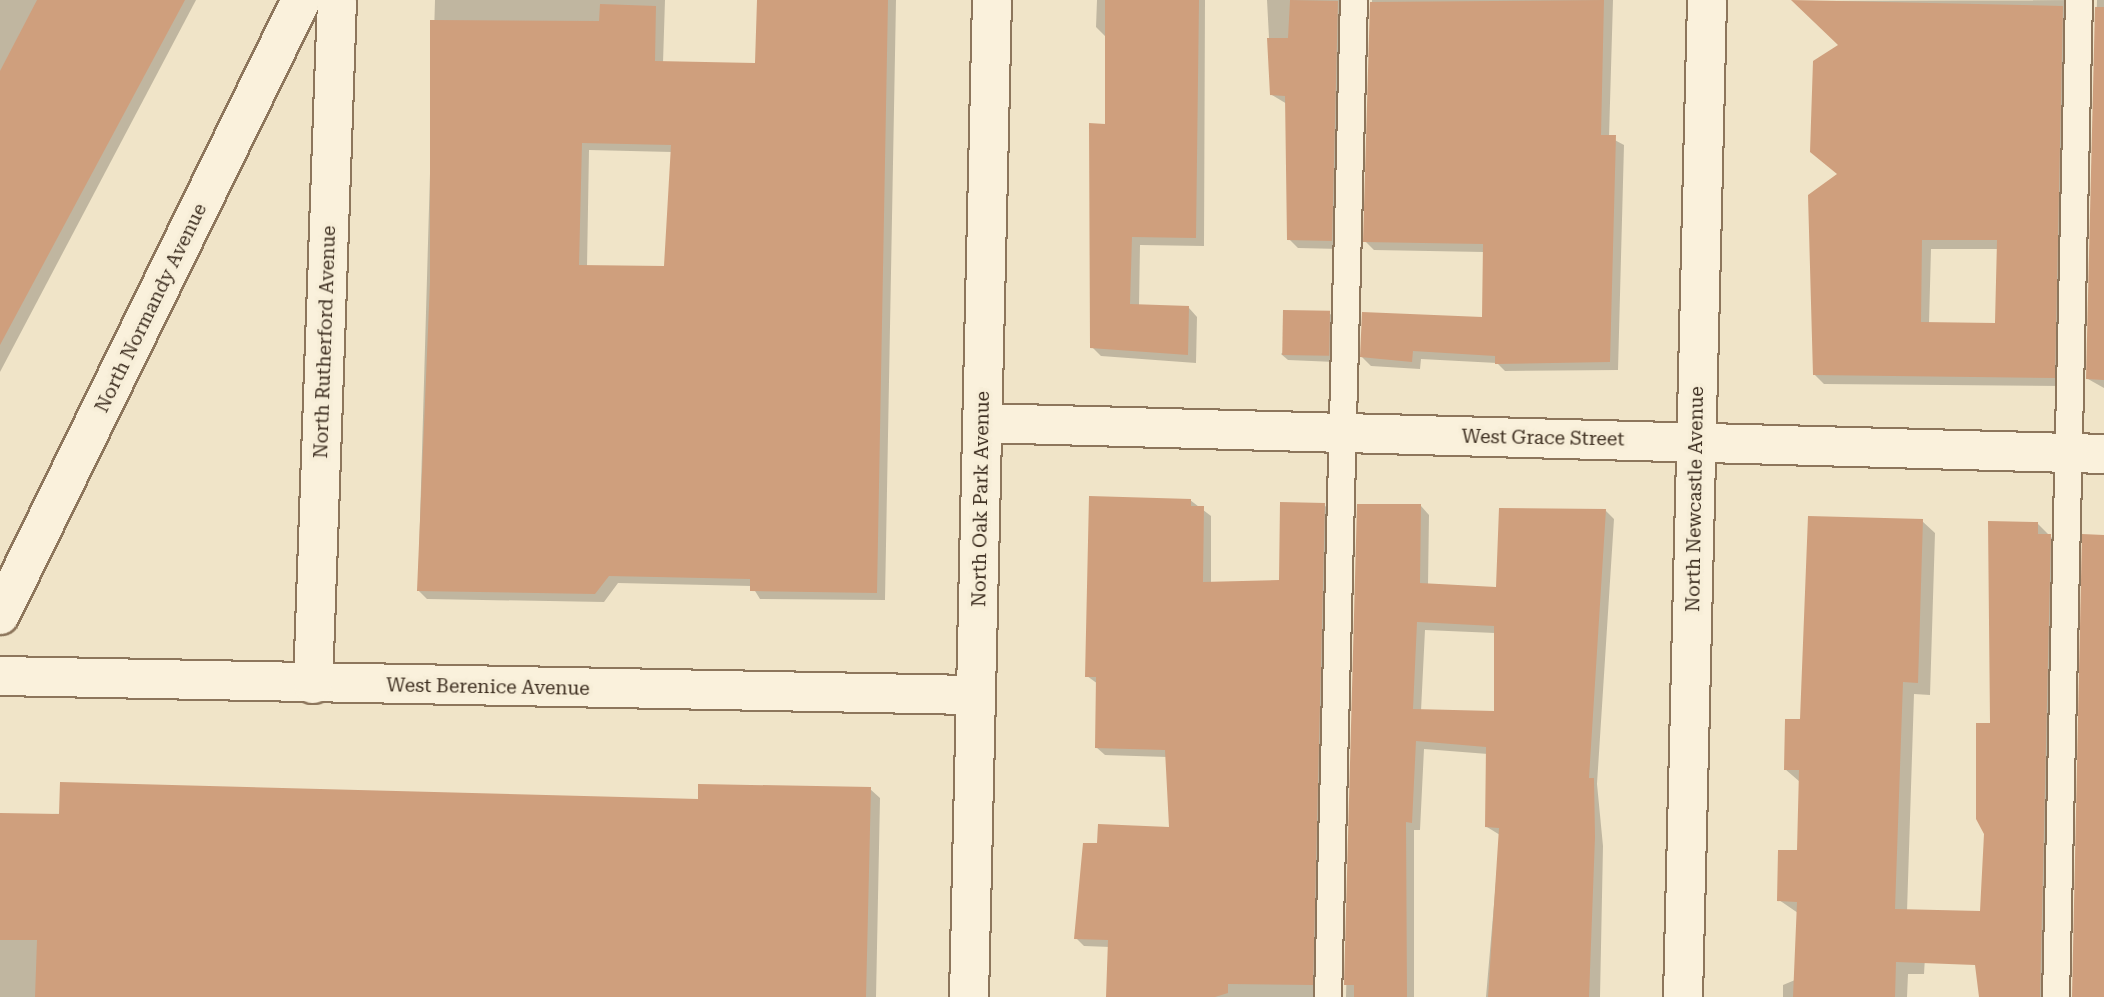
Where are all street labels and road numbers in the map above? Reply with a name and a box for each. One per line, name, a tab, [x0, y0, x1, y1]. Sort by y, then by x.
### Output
street label: North Normandy Avenue	[90, 200, 212, 416]
street label: North Rutherford Avenue	[310, 225, 340, 459]
street label: North Newcastle Avenue	[1682, 386, 1708, 612]
street label: North Oak Park Avenue	[968, 391, 994, 607]
street label: West Grace Street	[1461, 425, 1625, 451]
street label: West Berenice Avenue	[386, 674, 590, 700]

